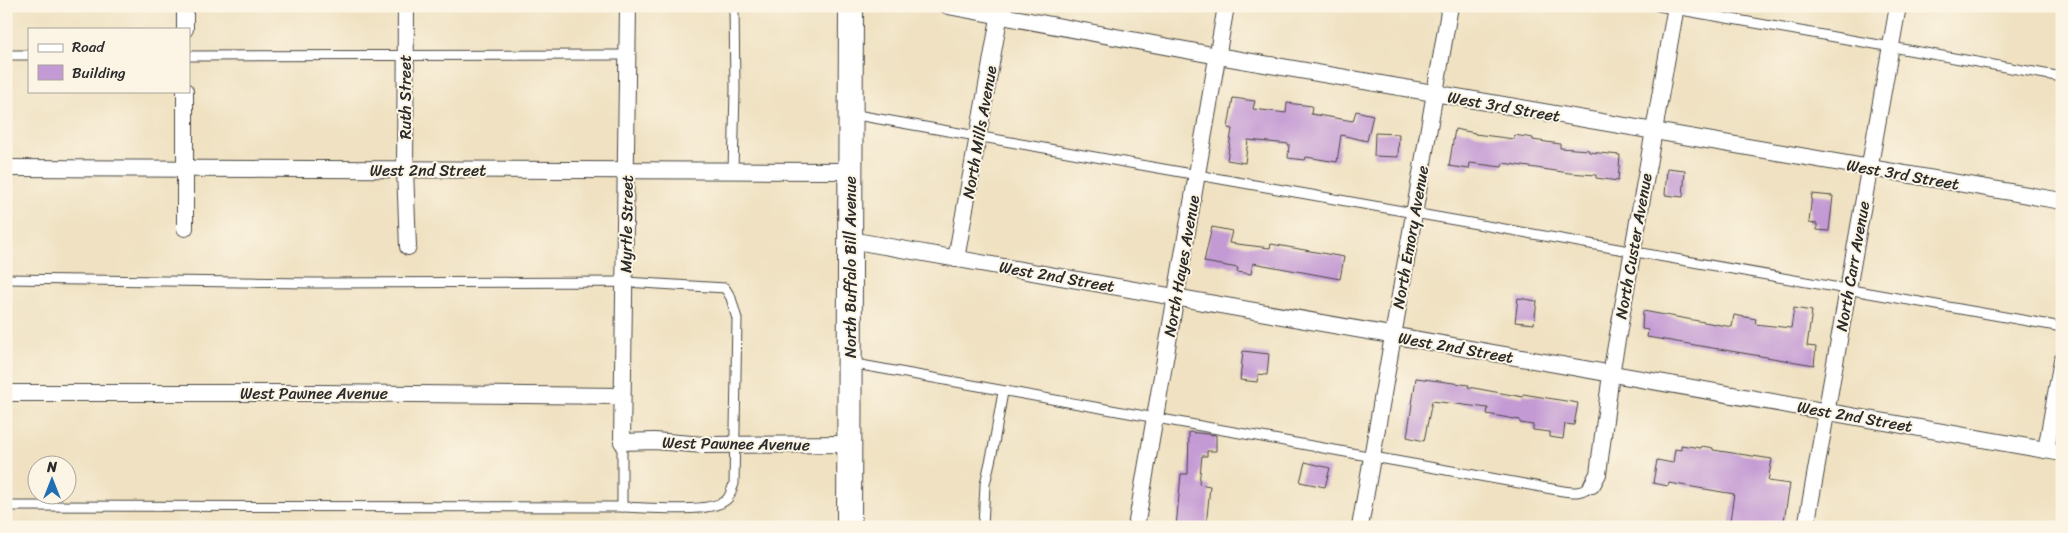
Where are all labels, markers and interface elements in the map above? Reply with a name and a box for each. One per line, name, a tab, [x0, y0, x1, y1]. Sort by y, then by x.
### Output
legend	[28, 28, 190, 92]
text: Road	[72, 34, 105, 60]
street label: Ruth Street	[391, 55, 420, 139]
text: Building	[72, 60, 126, 86]
street label: North Mills Avenue	[954, 63, 1005, 201]
street label: West 3rd Street	[1445, 82, 1563, 131]
street label: West 3rd Street	[1844, 150, 1962, 199]
street label: West 2nd Street	[370, 156, 486, 185]
street label: North Emory Avenue	[1384, 163, 1437, 311]
street label: North Custer Avenue	[1606, 171, 1661, 321]
street label: Myrtle Street	[611, 175, 642, 273]
street label: North Buffalo Bill Avenue	[836, 176, 865, 358]
street label: North Hayes Avenue	[1155, 193, 1208, 339]
street label: North Carr Avenue	[1827, 199, 1878, 333]
street label: West 2nd Street	[997, 252, 1117, 301]
street label: West 2nd Street	[1396, 323, 1516, 372]
street label: West Pawnee Avenue	[240, 379, 388, 408]
street label: West 2nd Street	[1795, 392, 1915, 441]
street label: West Pawnee Avenue	[662, 428, 810, 459]
text: N	[46, 455, 57, 480]
north arrow	[28, 456, 78, 506]

